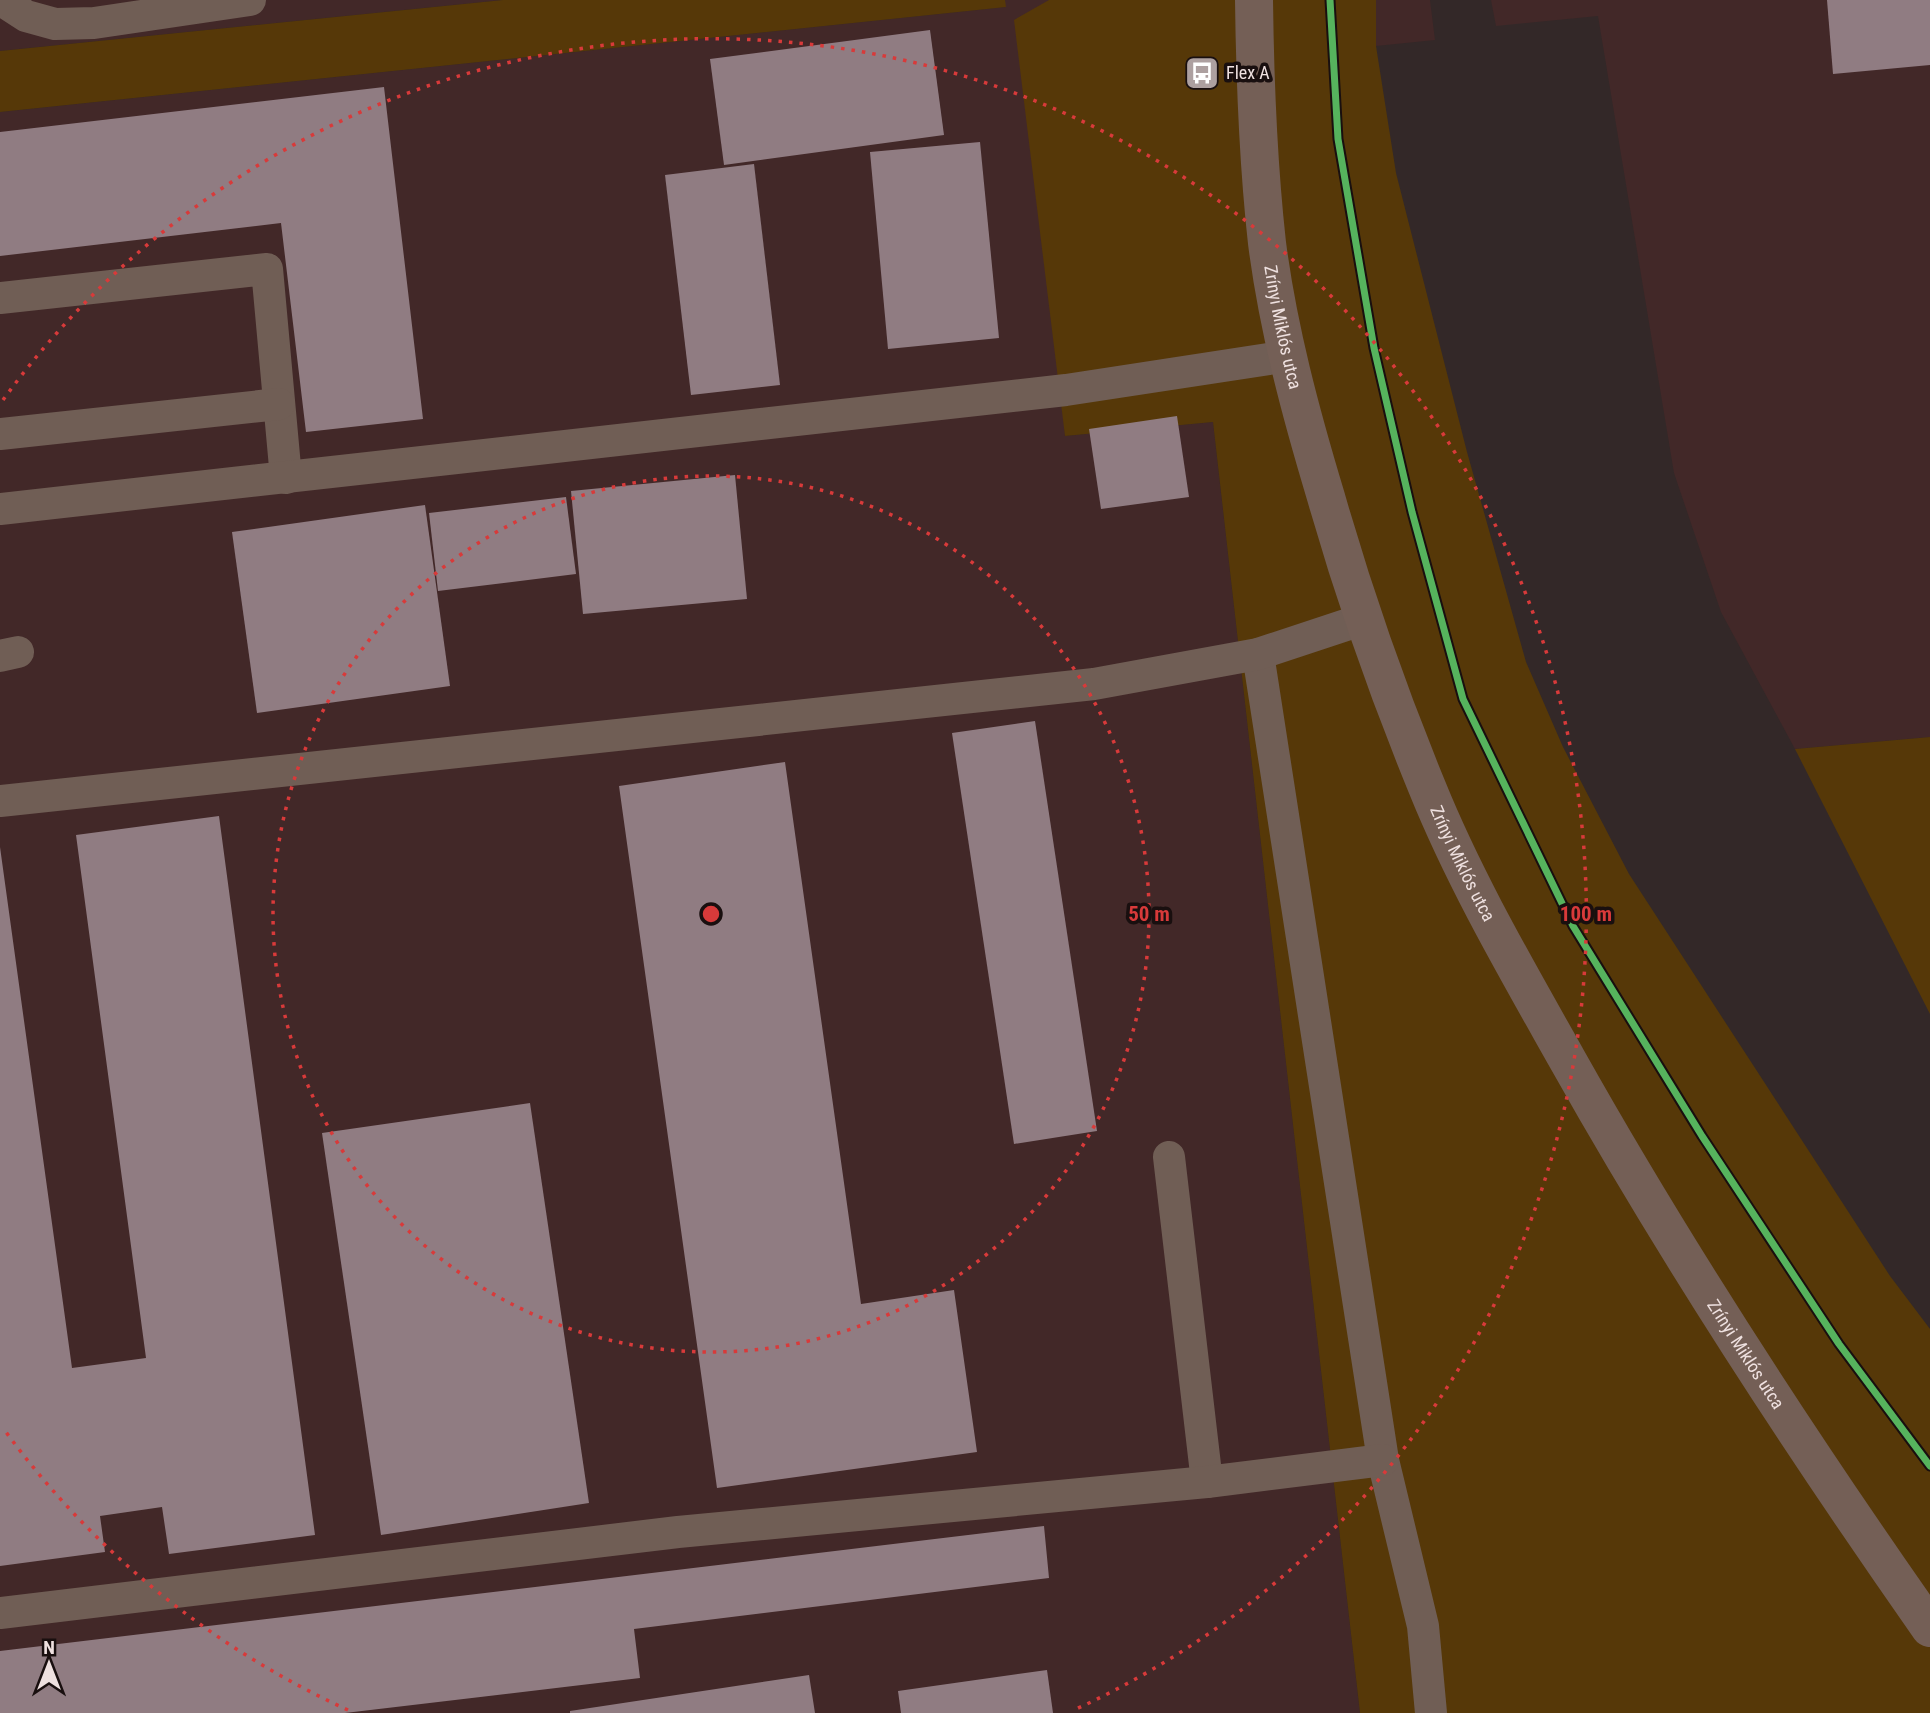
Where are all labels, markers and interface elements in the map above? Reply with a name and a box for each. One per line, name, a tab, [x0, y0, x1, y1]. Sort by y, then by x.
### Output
bus stop icon: Flex A	[1183, 54, 1221, 92]
place label: Flex A	[1226, 62, 1270, 83]
street label: Zrínyi Miklós utca	[1260, 264, 1306, 391]
street label: Zrínyi Miklós utca	[1426, 802, 1500, 925]
centre of rings	[699, 902, 723, 926]
text: 50 m	[1128, 902, 1170, 926]
text: 100 m	[1560, 902, 1612, 926]
street label: Zrínyi Miklós utca	[1703, 1295, 1789, 1413]
north arrow	[14, 1629, 84, 1699]
text: N	[43, 1636, 55, 1659]

